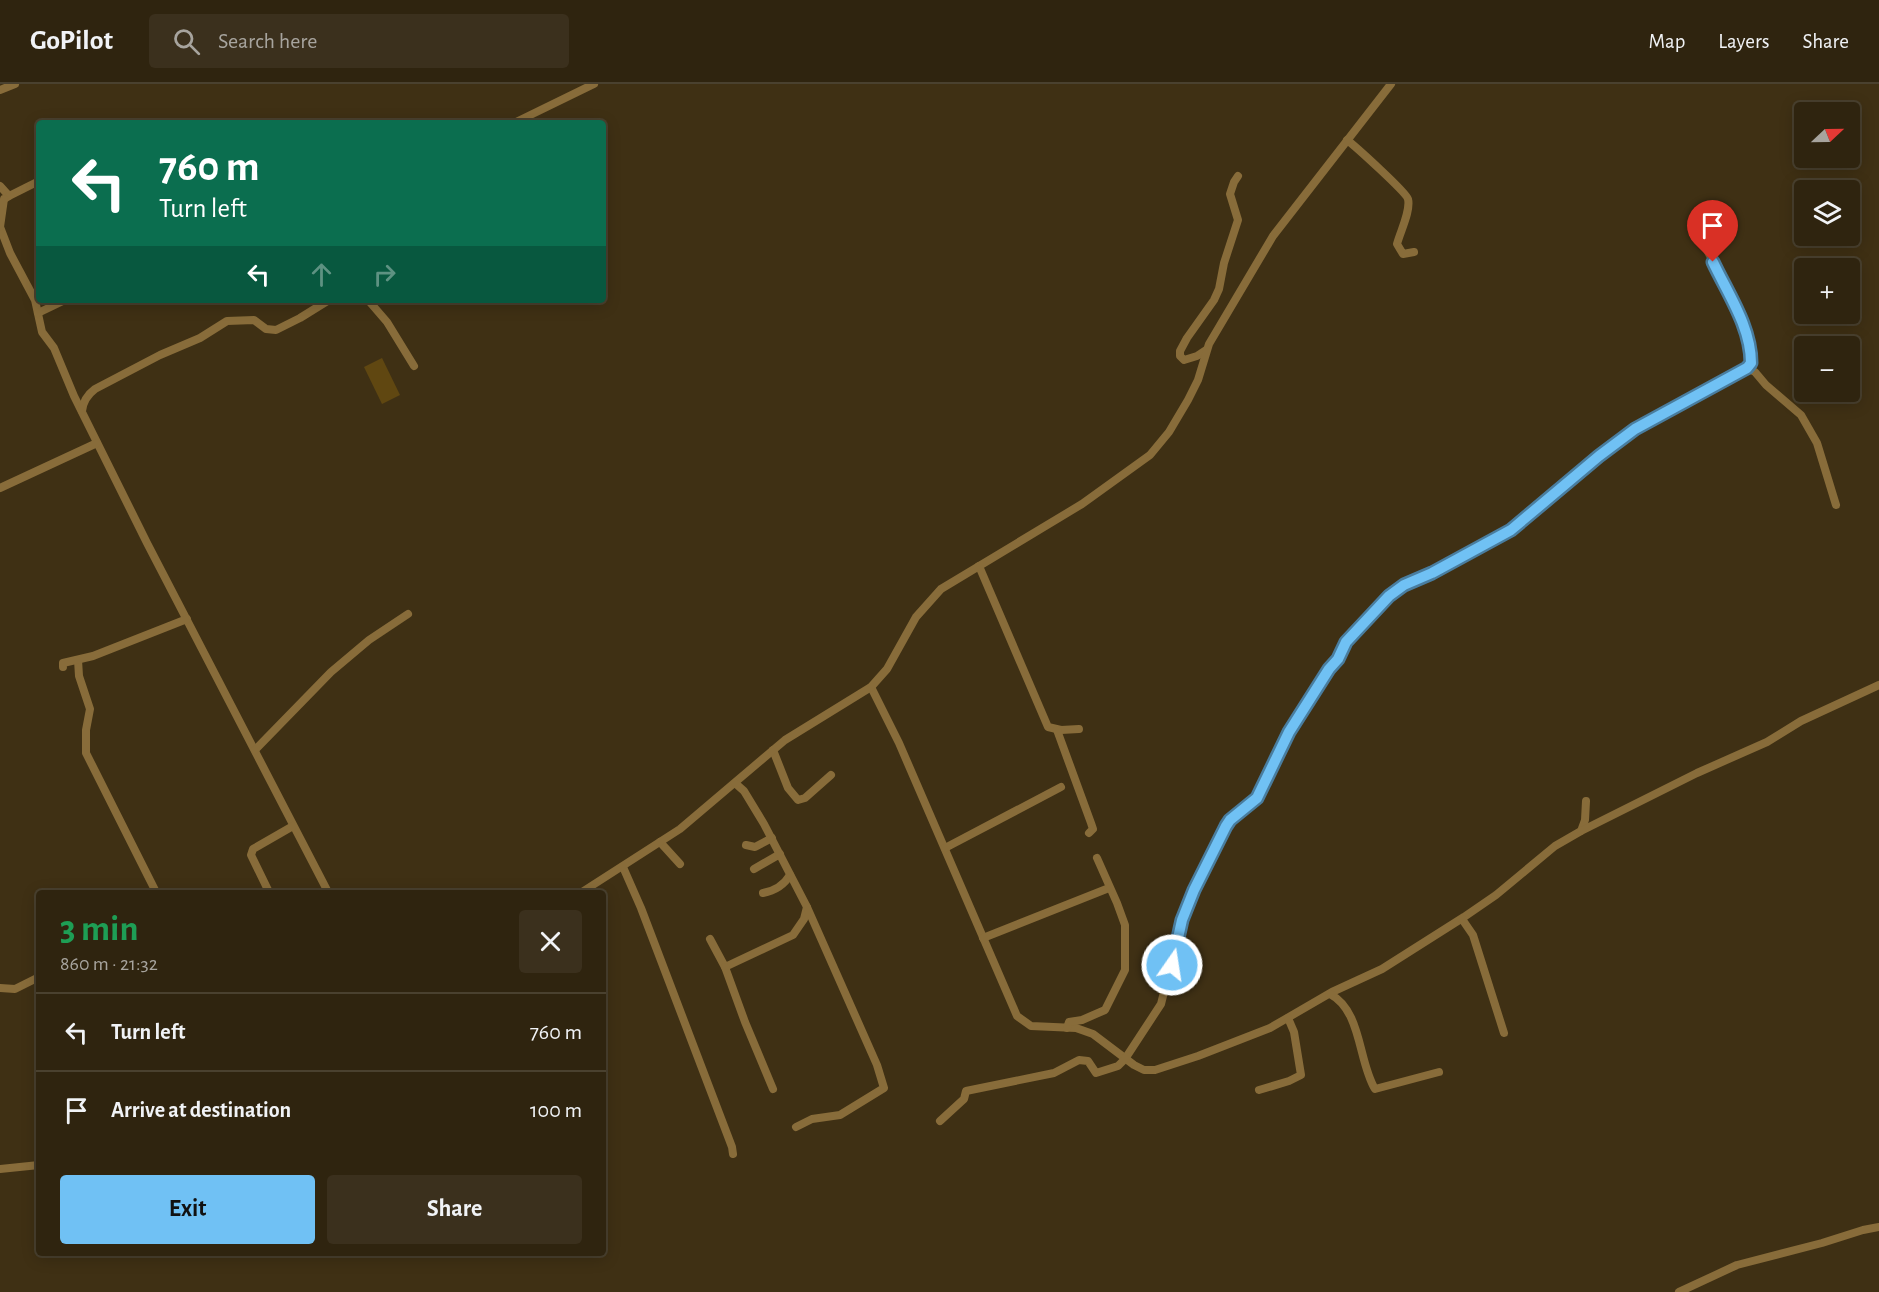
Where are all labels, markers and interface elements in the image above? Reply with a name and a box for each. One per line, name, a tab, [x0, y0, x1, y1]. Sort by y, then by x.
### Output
search box	[149, 14, 569, 68]
icon: search	[170, 25, 203, 58]
text: GoPilot	[30, 27, 113, 55]
text: Search here	[218, 30, 318, 52]
text: Map	[1649, 31, 1685, 52]
text: Layers	[1718, 31, 1769, 52]
text: Share	[1802, 31, 1849, 52]
north arrow	[1794, 102, 1860, 168]
map controls	[1794, 102, 1860, 402]
icon: left	[60, 144, 138, 222]
text: 760 m	[159, 146, 260, 188]
button: layers	[1794, 180, 1860, 246]
text: Turn left	[159, 195, 247, 222]
pin	[1687, 200, 1738, 262]
icon: arrive	[1696, 209, 1729, 242]
icon: left	[242, 258, 275, 291]
icon: ahead	[305, 258, 338, 291]
icon: right	[368, 258, 401, 291]
button: +	[1794, 258, 1860, 324]
button: −	[1794, 336, 1860, 402]
button: close	[519, 910, 582, 973]
text: 3 min	[60, 911, 138, 947]
position arrow	[1140, 933, 1204, 997]
text: 860 m · 21:32	[60, 954, 158, 974]
icon: left	[60, 1016, 93, 1049]
text: Turn left	[111, 1021, 185, 1043]
text: 760 m	[530, 1021, 582, 1043]
icon: arrive	[60, 1094, 93, 1127]
text: Arrive at destination	[111, 1099, 291, 1121]
text: 100 m	[530, 1099, 582, 1121]
button: Exit	[60, 1175, 315, 1244]
button: Share	[327, 1175, 582, 1244]

